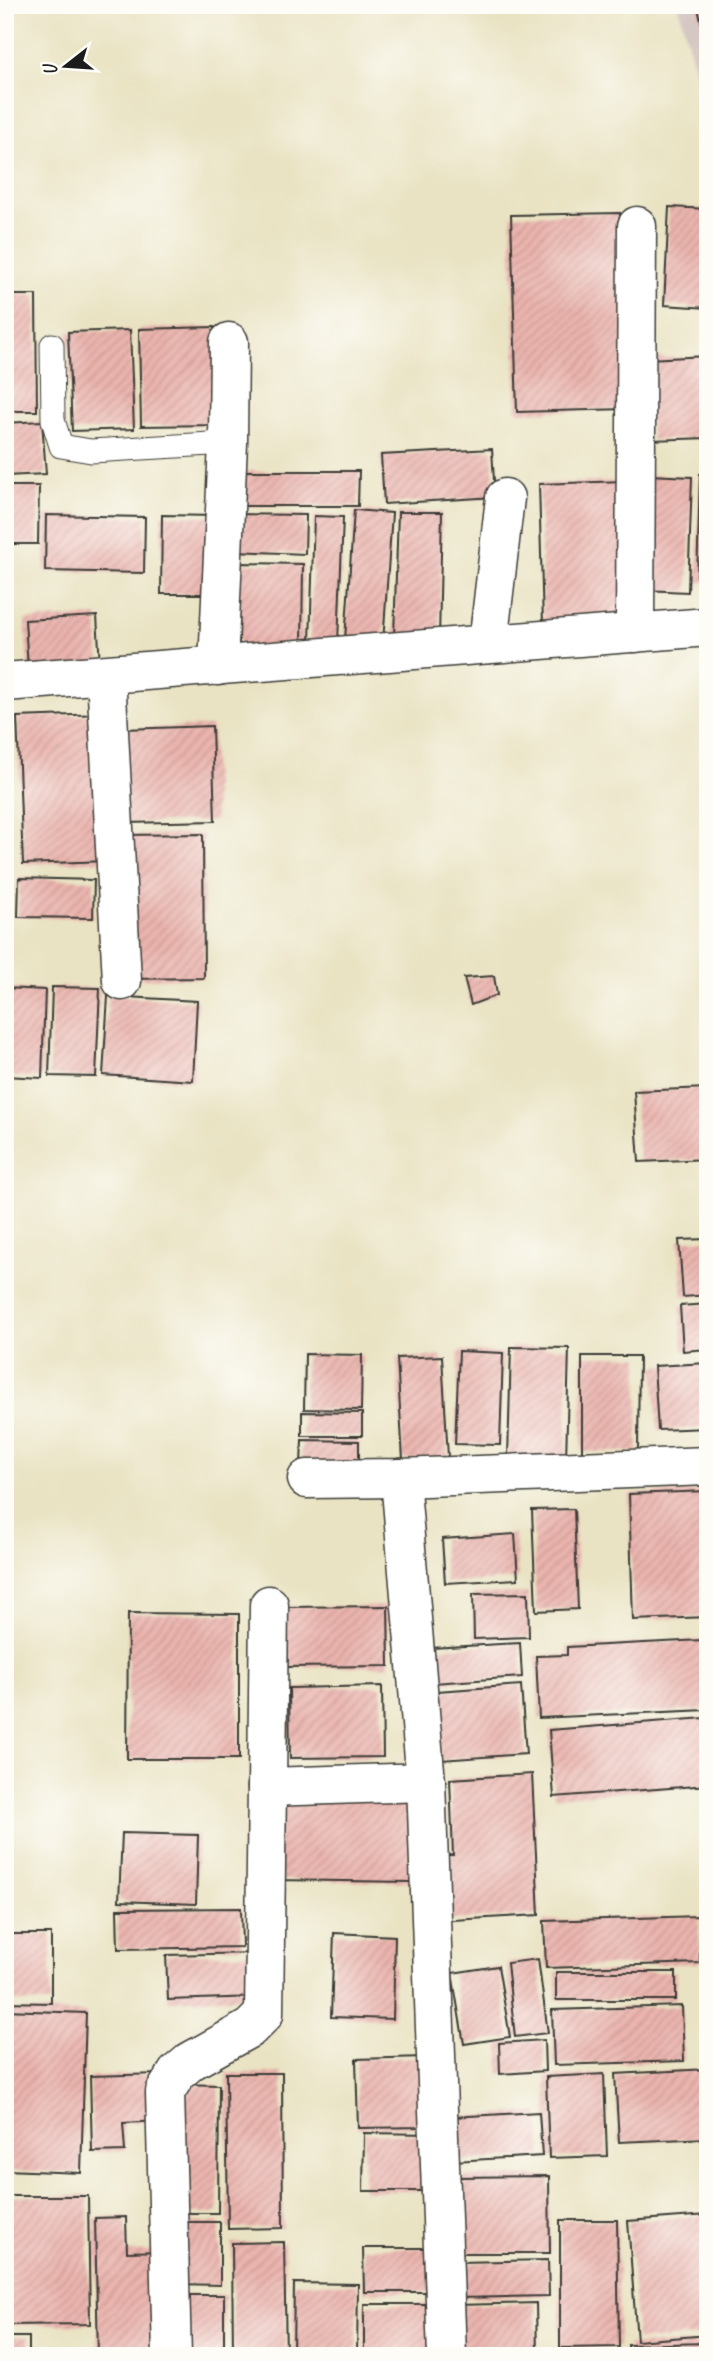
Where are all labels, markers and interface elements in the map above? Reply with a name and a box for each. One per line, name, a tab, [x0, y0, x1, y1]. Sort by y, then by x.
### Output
north arrow	[32, 32, 102, 102]
text: U	[37, 59, 64, 79]

